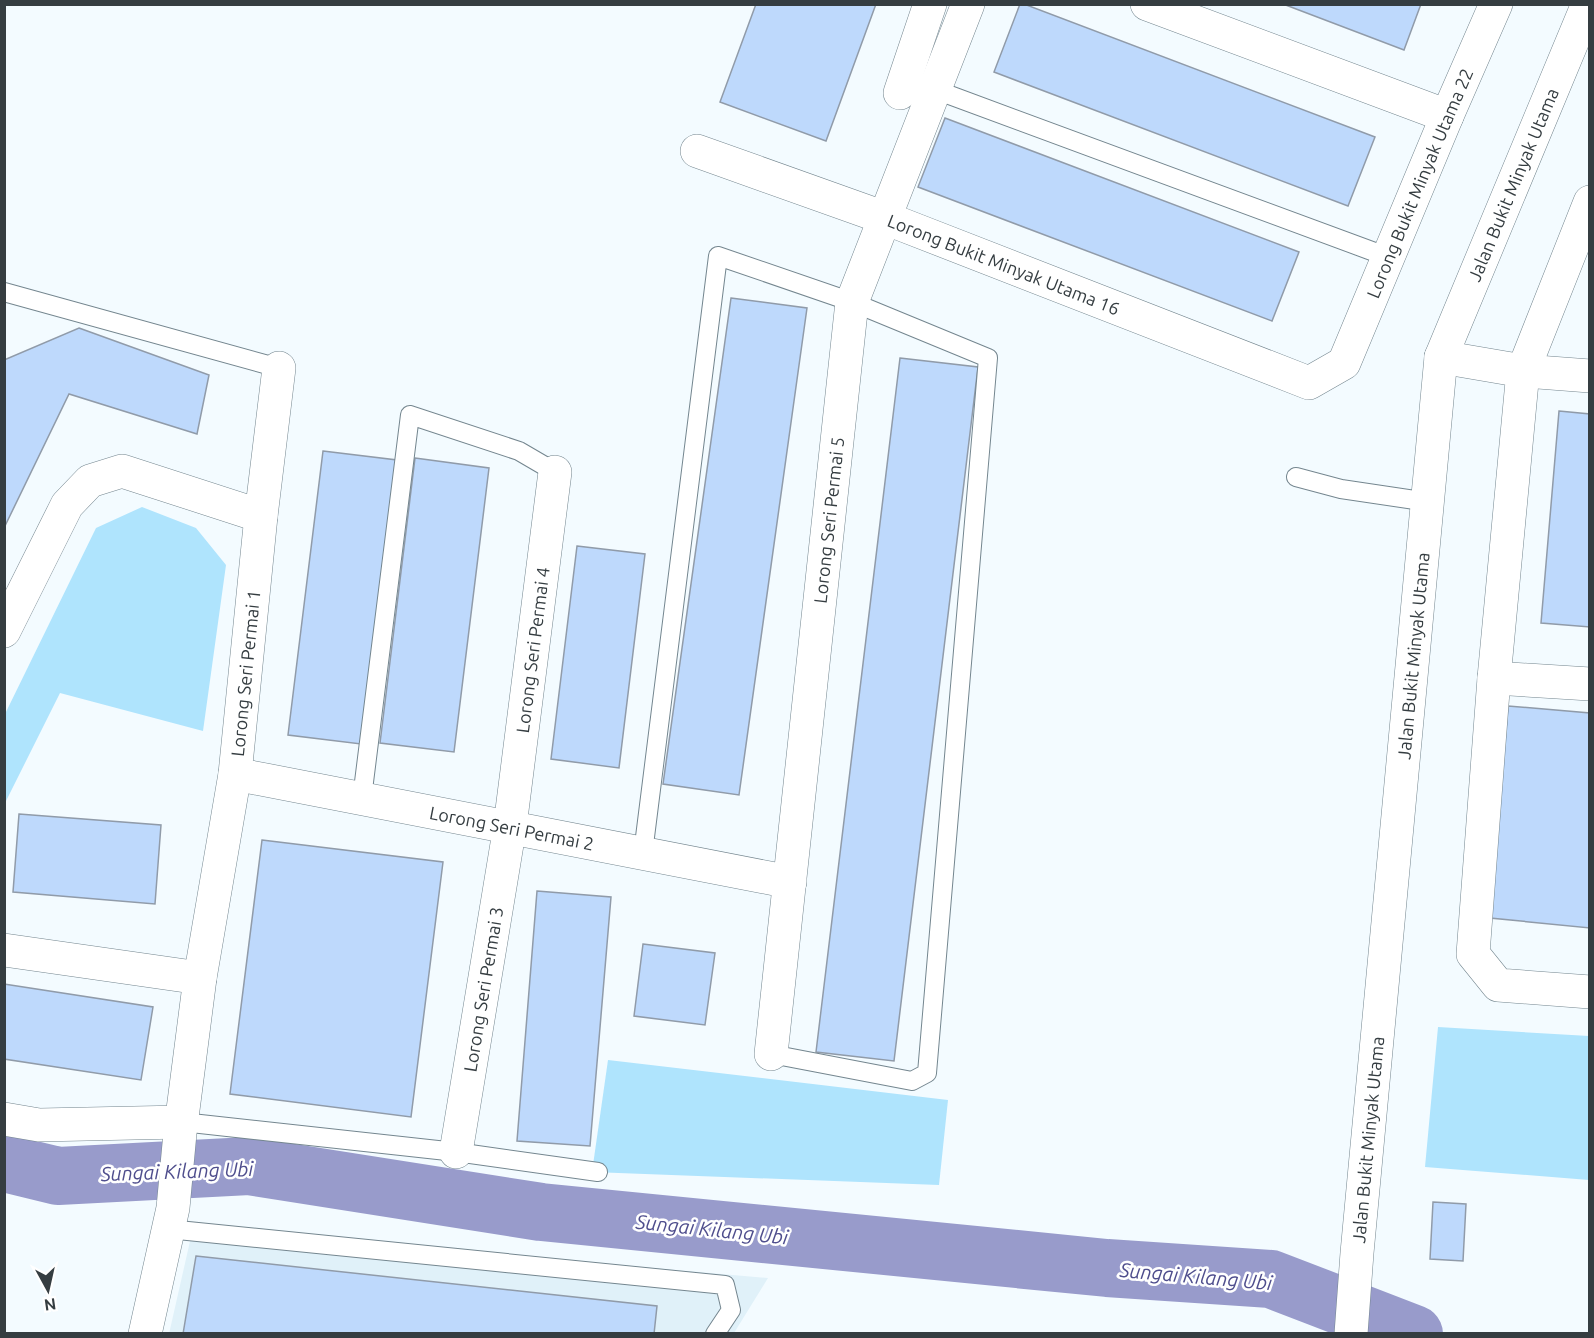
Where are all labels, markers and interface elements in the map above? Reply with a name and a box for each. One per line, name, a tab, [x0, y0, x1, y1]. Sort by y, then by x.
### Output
street label: Lorong Bukit Minyak Utama 22	[1362, 65, 1477, 301]
street label: Jalan Bukit Minyak Utama	[1464, 85, 1562, 284]
street label: Lorong Bukit Minyak Utama 16	[885, 210, 1123, 318]
street label: Lorong Seri Permai 5	[810, 436, 847, 604]
street label: Jalan Bukit Minyak Utama	[1393, 552, 1433, 760]
street label: Lorong Seri Permai 4	[512, 566, 553, 734]
street label: Lorong Seri Permai 1	[227, 589, 263, 757]
street label: Lorong Seri Permai 2	[428, 802, 596, 854]
street label: Lorong Seri Permai 3	[459, 905, 506, 1073]
street label: Jalan Bukit Minyak Utama	[1348, 1035, 1387, 1244]
water label: Sungai Kilang Ubi	[99, 1157, 255, 1185]
water label: Sungai Kilang Ubi	[634, 1209, 790, 1249]
water label: Sungai Kilang Ubi	[1118, 1258, 1274, 1294]
north arrow	[18, 1260, 78, 1320]
text: N	[43, 1295, 57, 1315]

